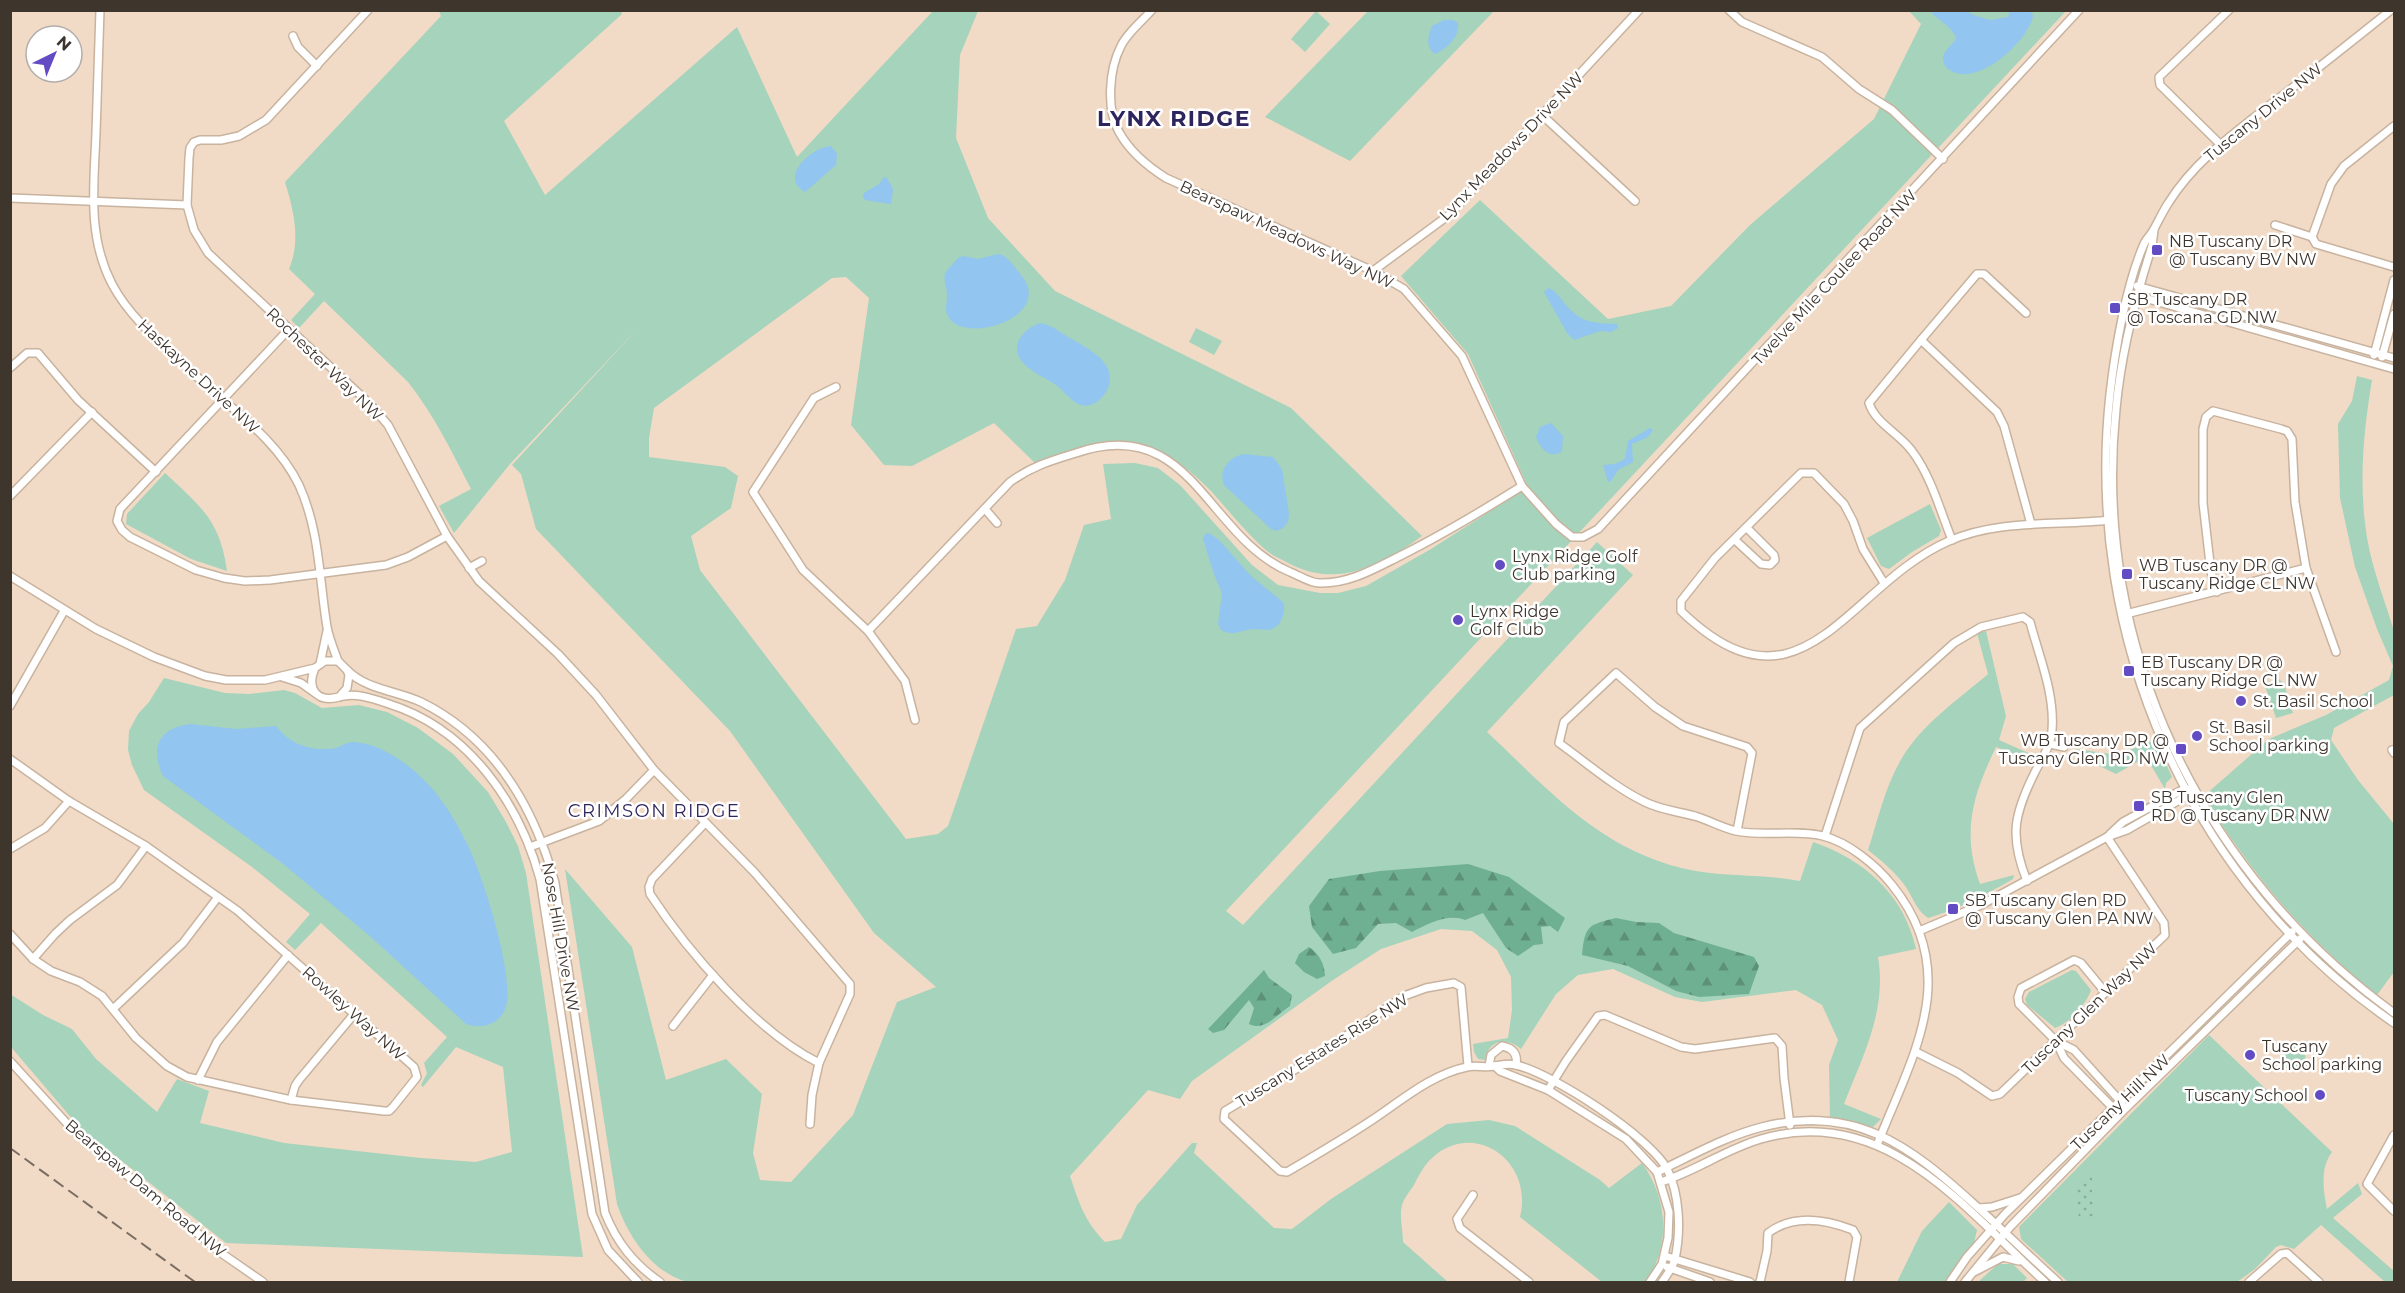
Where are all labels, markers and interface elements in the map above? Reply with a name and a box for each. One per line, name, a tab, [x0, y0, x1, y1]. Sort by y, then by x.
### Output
north arrow	[24, 24, 84, 84]
text: N	[53, 32, 75, 55]
street label: Tuscany Drive NW	[2201, 59, 2326, 166]
street label: Lynx Meadows Drive NW	[1435, 68, 1587, 225]
district label: LYNX RIDGE	[1097, 105, 1251, 132]
street label: Bearspaw Meadows Way NW	[1177, 176, 1397, 293]
street label: Twelve Mile Coulee Road NW	[1748, 186, 1921, 369]
place label: NB Tuscany DR @ Tuscany BV NW	[2169, 232, 2317, 269]
marker: NB Tuscany DR @ Tuscany BV NW	[2150, 243, 2164, 257]
place label: SB Tuscany DR @ Toscana GD NW	[2127, 290, 2277, 327]
marker: SB Tuscany DR @ Toscana GD NW	[2108, 301, 2122, 315]
street label: Rochester Way NW	[262, 304, 387, 425]
street label: Haskayne Drive NW	[134, 315, 263, 438]
place label: Lynx Ridge Golf Club parking	[1512, 547, 1638, 584]
place label: WB Tuscany DR @ Tuscany Ridge CL NW	[2139, 556, 2316, 593]
marker: Lynx Ridge Golf Club parking	[1493, 558, 1507, 572]
marker: WB Tuscany DR @ Tuscany Ridge CL NW	[2120, 567, 2134, 581]
place label: Lynx Ridge Golf Club	[1470, 602, 1559, 639]
marker: Lynx Ridge Golf Club	[1451, 613, 1465, 627]
place label: EB Tuscany DR @ Tuscany Ridge CL NW	[2141, 653, 2318, 690]
marker: EB Tuscany DR @ Tuscany Ridge CL NW	[2122, 664, 2136, 678]
place label: St. Basil School	[2253, 692, 2373, 711]
marker: St. Basil School	[2234, 694, 2248, 708]
place label: St. Basil School parking	[2209, 718, 2329, 755]
marker: St. Basil School parking	[2190, 729, 2204, 743]
place label: WB Tuscany DR @ Tuscany Glen RD NW	[1999, 731, 2169, 768]
marker: WB Tuscany DR @ Tuscany Glen RD NW	[2174, 742, 2188, 756]
place label: SB Tuscany Glen RD @ Tuscany DR NW	[2151, 788, 2330, 825]
marker: SB Tuscany Glen RD @ Tuscany DR NW	[2132, 799, 2146, 813]
district label: CRIMSON RIDGE	[568, 800, 740, 822]
street label: Nose Hill Drive NW	[538, 861, 583, 1014]
place label: SB Tuscany Glen RD @ Tuscany Glen PA NW	[1965, 891, 2154, 928]
marker: SB Tuscany Glen RD @ Tuscany Glen PA NW	[1946, 902, 1960, 916]
street label: Tuscany Glen Way NW	[2018, 939, 2161, 1078]
street label: Rowley Way NW	[298, 962, 409, 1065]
street label: Tuscany Estates Rise NW	[1233, 989, 1412, 1111]
place label: Tuscany School parking	[2262, 1037, 2382, 1074]
marker: Tuscany School parking	[2243, 1048, 2257, 1062]
street label: Tuscany Hill NW	[2067, 1050, 2174, 1154]
place label: Tuscany School	[2185, 1086, 2308, 1105]
marker: Tuscany School	[2313, 1088, 2327, 1102]
street label: Bearspaw Dam Road NW	[61, 1116, 230, 1261]

